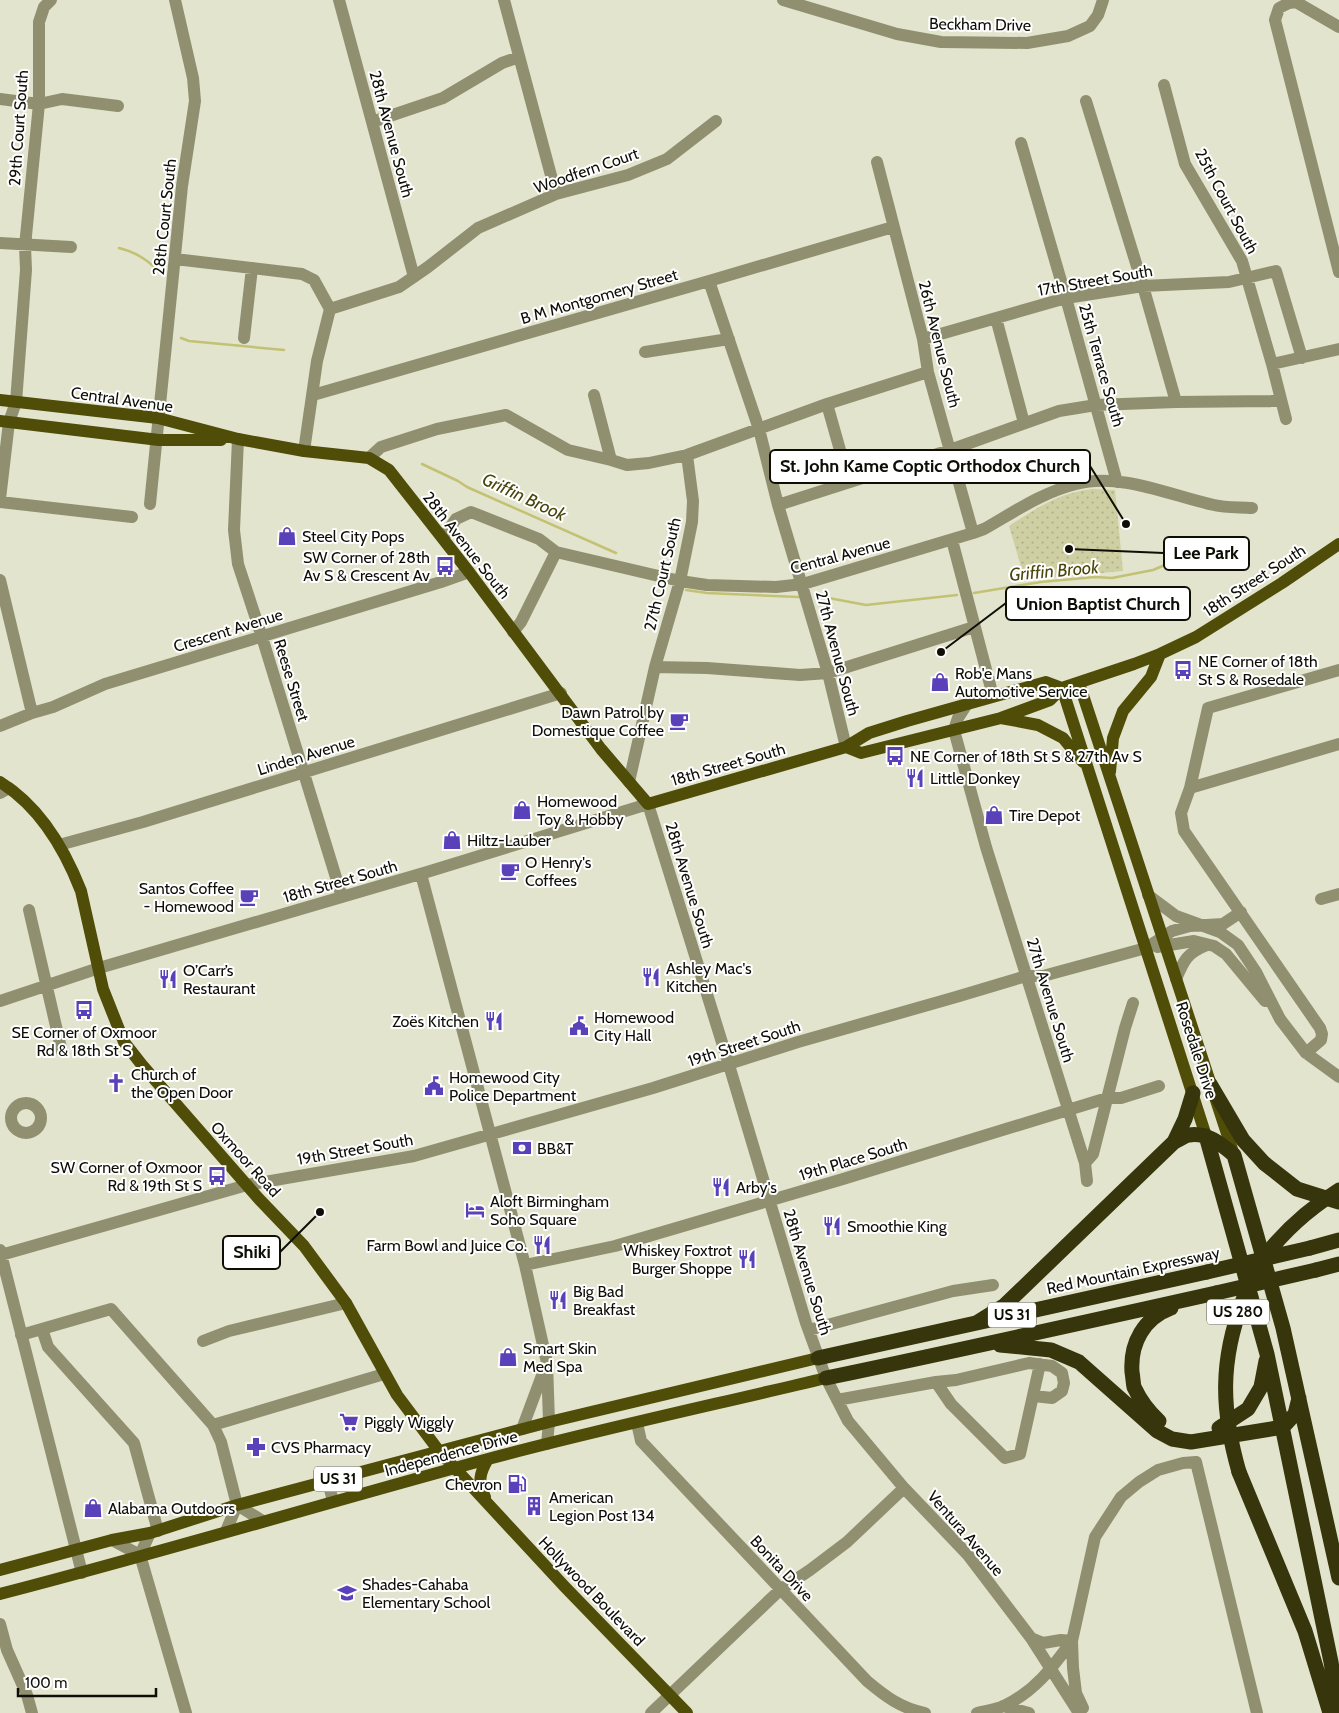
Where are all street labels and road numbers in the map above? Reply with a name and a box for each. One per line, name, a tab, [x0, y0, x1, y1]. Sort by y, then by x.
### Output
street label: Beckham Drive	[929, 14, 1031, 35]
street label: 29th Court South	[5, 69, 32, 187]
street label: 28th Avenue South	[365, 69, 418, 200]
street label: Woodfern Court	[531, 144, 641, 197]
street label: 25th Court South	[1191, 145, 1262, 257]
street label: 28th Court South	[149, 158, 180, 276]
street label: 17th Street South	[1036, 261, 1154, 300]
street label: B M Montgomery Street	[518, 265, 680, 328]
street label: 26th Avenue South	[915, 279, 964, 410]
street label: 25th Terrace South	[1075, 301, 1128, 429]
street label: Central Avenue	[70, 383, 174, 416]
street label: 28th Avenue South	[419, 488, 514, 603]
street label: 27th Court South	[640, 516, 685, 633]
street label: Central Avenue	[788, 533, 892, 578]
street label: 18th Street South	[1200, 540, 1309, 620]
street label: 27th Avenue South	[812, 588, 863, 718]
street label: Crescent Avenue	[171, 605, 285, 656]
street label: Reese Street	[270, 637, 313, 724]
street label: Linden Avenue	[255, 732, 357, 779]
street label: 18th Street South	[669, 739, 787, 790]
street label: 28th Avenue South	[661, 820, 718, 950]
street label: 18th Street South	[281, 856, 399, 907]
street label: 27th Avenue South	[1023, 936, 1078, 1065]
street label: Rosedale Drive	[1172, 999, 1221, 1101]
street label: 19th Street South	[685, 1016, 803, 1071]
street label: Oxmoor Road	[207, 1118, 284, 1201]
street label: 19th Street South	[296, 1130, 414, 1169]
street label: 19th Place South	[797, 1134, 909, 1185]
street label: 28th Avenue South	[779, 1207, 836, 1337]
street label: Red Mountain Expressway	[1045, 1243, 1221, 1298]
road number: US 280	[1207, 1300, 1269, 1324]
road number: US 31	[988, 1302, 1036, 1328]
street label: Independence Drive	[383, 1427, 520, 1480]
road number: US 31	[314, 1466, 362, 1492]
street label: Ventura Avenue	[924, 1487, 1008, 1580]
street label: Bonita Drive	[746, 1531, 817, 1605]
street label: Hollywood Boulevard	[535, 1533, 649, 1650]

